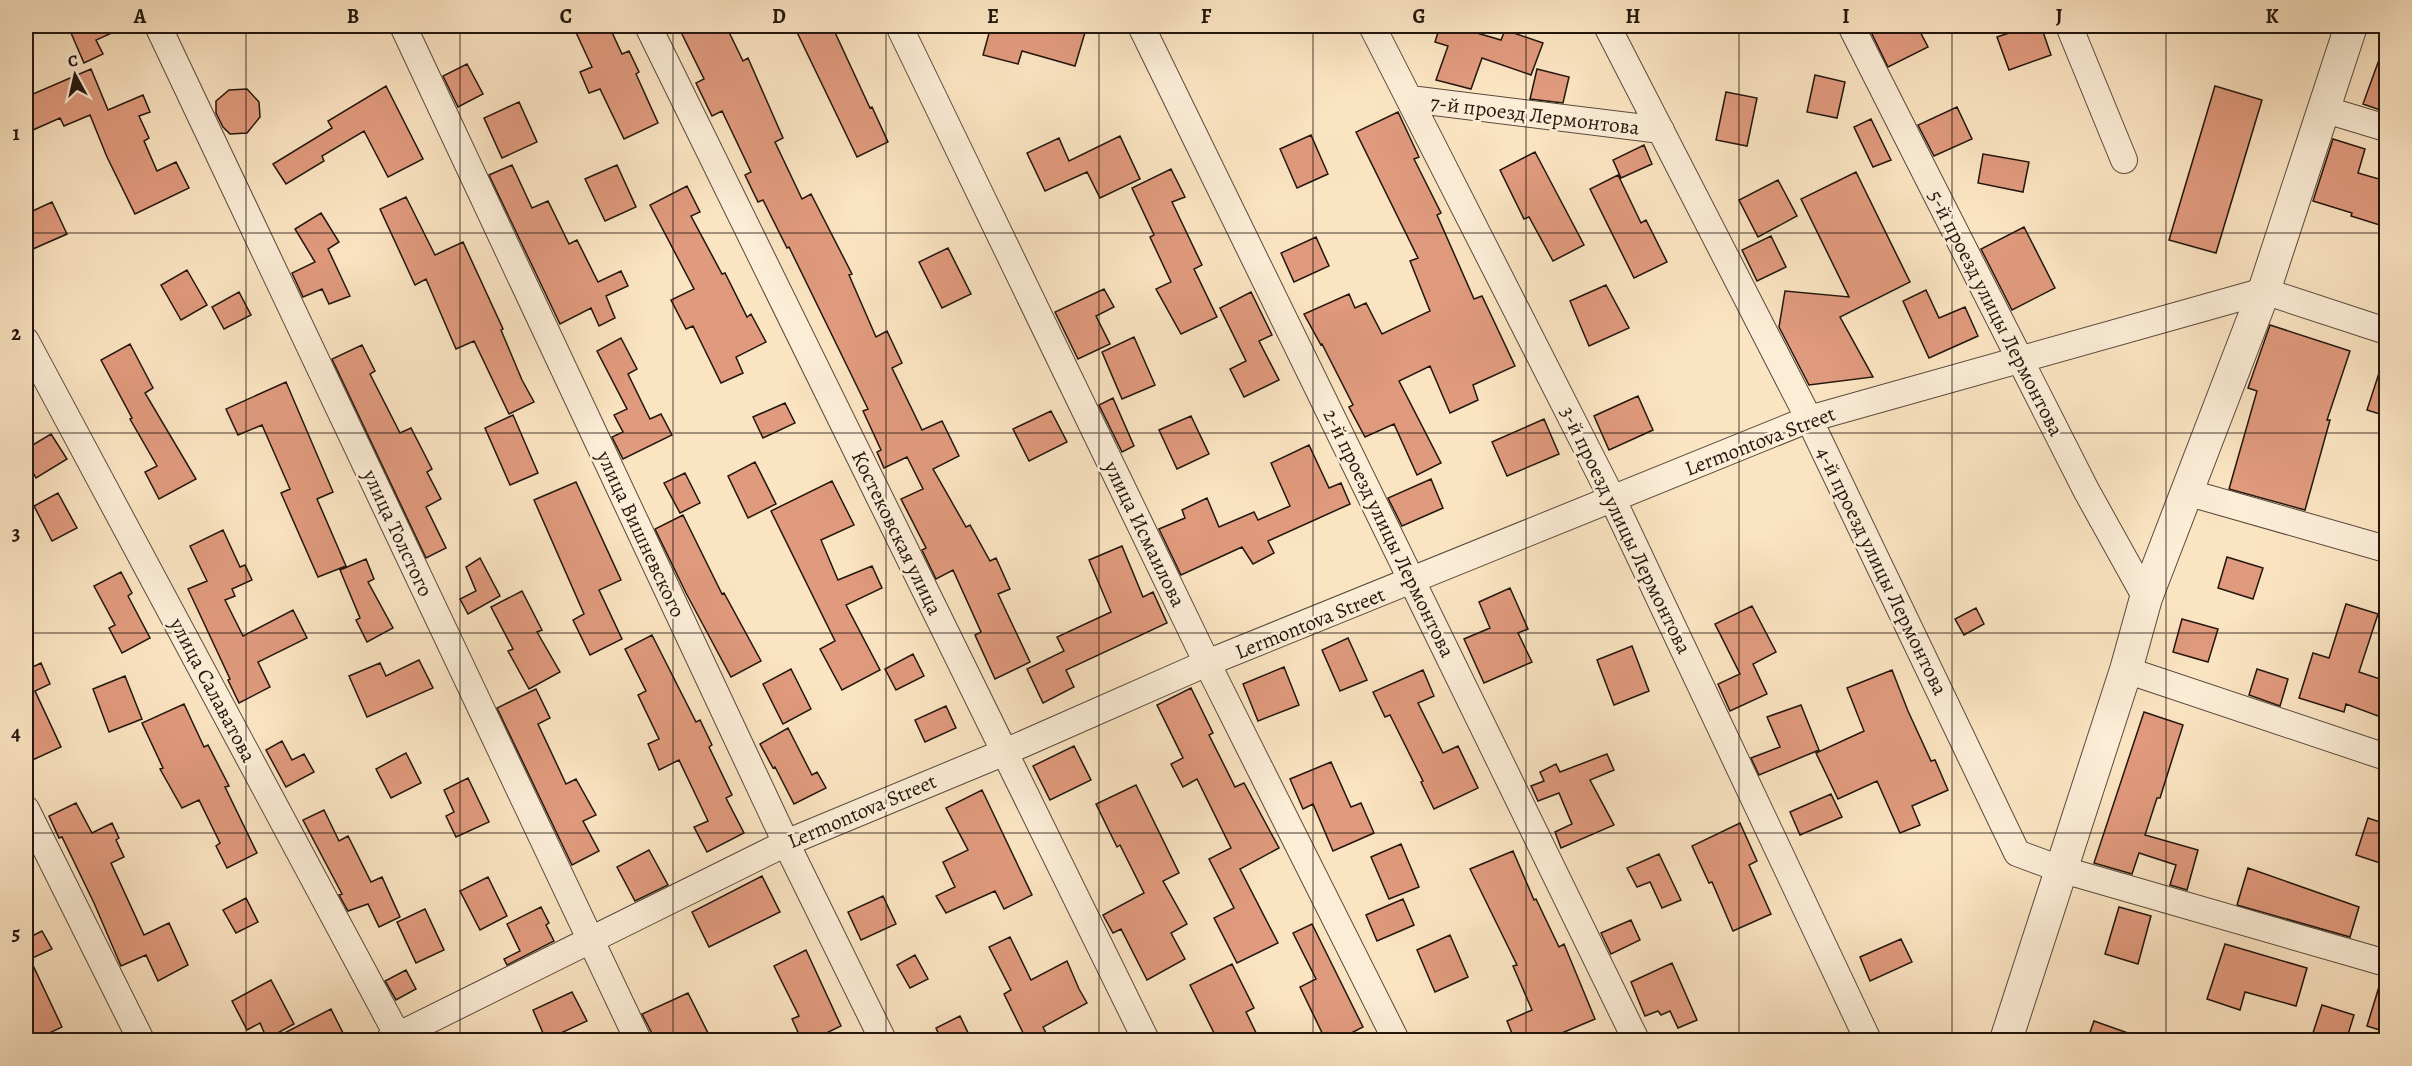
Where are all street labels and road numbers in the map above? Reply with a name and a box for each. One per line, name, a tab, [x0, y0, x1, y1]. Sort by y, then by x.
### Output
street label: 7-й проезд Лермонтова	[1429, 88, 1641, 142]
street label: 5-й проезд улицы Лермонтова	[1922, 185, 2071, 441]
street label: Lermontova Street	[1681, 399, 1839, 483]
street label: 3-й проезд улицы Лермонтова	[1554, 401, 1698, 659]
street label: 2-й проезд улицы Лермонтова	[1316, 404, 1462, 662]
street label: 4-й проезд улицы Лермонтова	[1810, 442, 1955, 700]
street label: улица Вишневского	[590, 445, 692, 622]
street label: Костековская улица	[845, 446, 949, 620]
street label: улица Исмаилова	[1097, 455, 1193, 612]
street label: улица Толстого	[356, 464, 440, 601]
street label: Lermontova Street	[1231, 580, 1389, 666]
street label: улица Салаватова	[163, 612, 263, 767]
street label: Lermontova Street	[783, 767, 941, 855]

